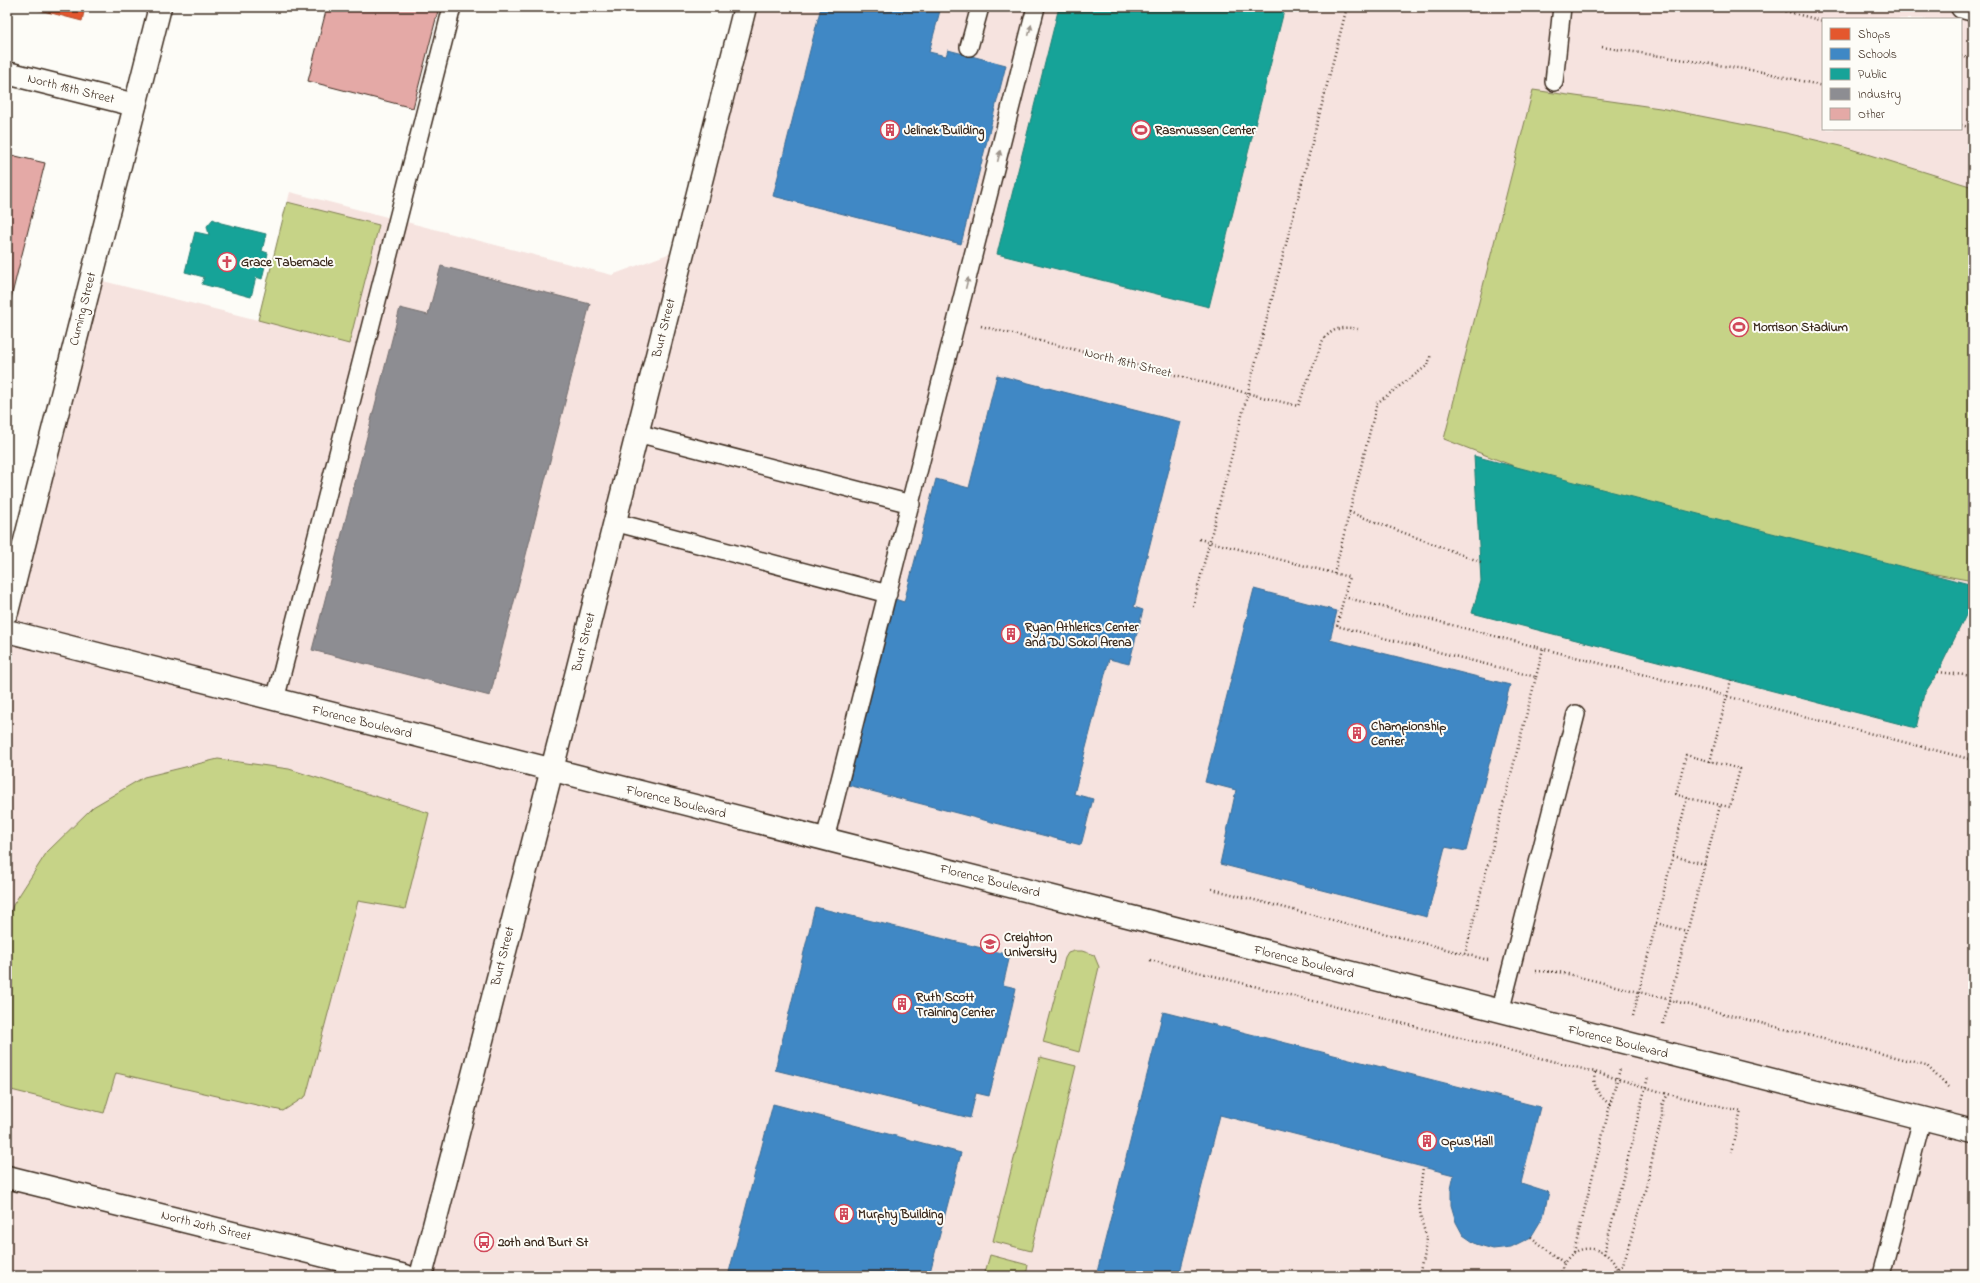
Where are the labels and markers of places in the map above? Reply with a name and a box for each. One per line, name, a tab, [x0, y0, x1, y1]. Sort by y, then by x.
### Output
building icon: Jelinek Building	[879, 119, 901, 141]
sports icon: Rasmussen Center	[1130, 119, 1152, 141]
place label: Jelinek Building	[904, 121, 985, 142]
place label: Rasmussen Center	[1154, 121, 1257, 140]
church icon: Grace Tabernacle	[216, 251, 238, 273]
place label: Grace Tabernacle	[241, 253, 335, 272]
sports icon: Morrison Stadium	[1728, 316, 1750, 338]
place label: Morrison Stadium	[1753, 318, 1848, 337]
place label: Ryan Athletics Center and DJ Sokol Arena	[1024, 618, 1140, 652]
building icon: Ryan Athletics Center and DJ Sokol Arena	[1000, 623, 1022, 645]
place label: Championship Center	[1371, 717, 1446, 751]
building icon: Championship Center	[1346, 722, 1368, 744]
place label: Creighton University	[1004, 928, 1057, 964]
school or university icon: Creighton University	[979, 933, 1001, 955]
place label: Ruth Scott Training Center	[915, 988, 996, 1024]
building icon: Ruth Scott Training Center	[891, 993, 913, 1015]
building icon: Opus Hall	[1416, 1130, 1438, 1152]
place label: Opus Hall	[1441, 1132, 1493, 1151]
building icon: Murphy Building	[833, 1203, 855, 1225]
place label: Murphy Building	[858, 1205, 943, 1226]
bus stop icon: 20th and Burt St	[473, 1231, 495, 1253]
place label: 20th and Burt St	[497, 1233, 589, 1252]

